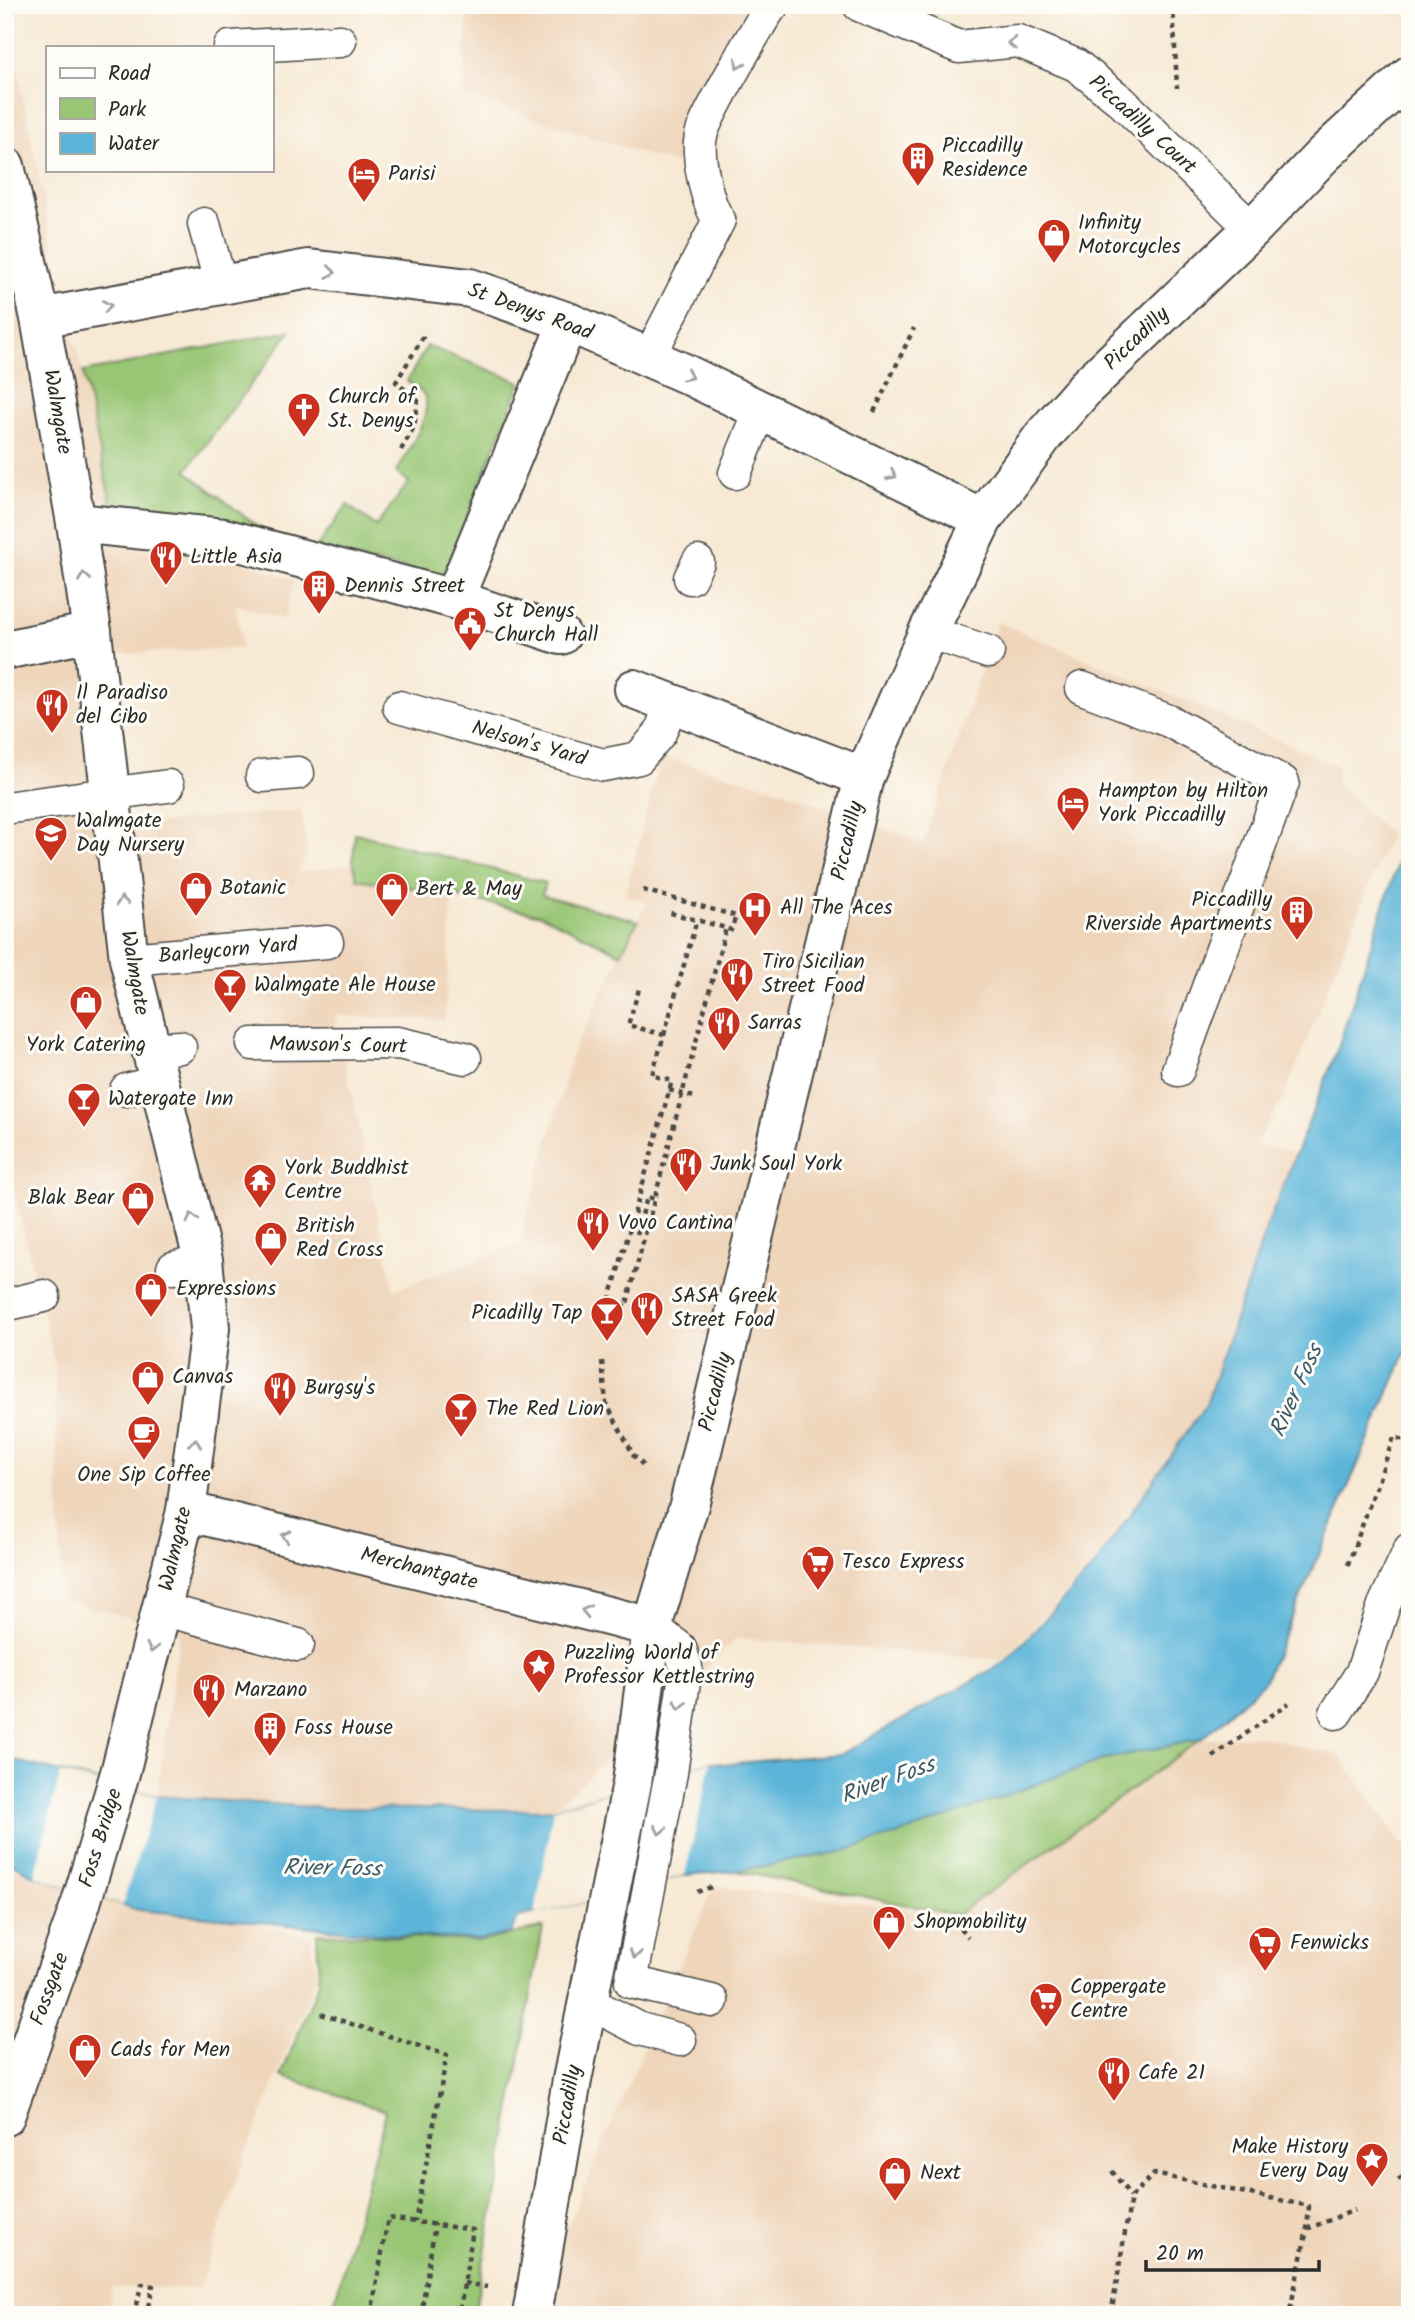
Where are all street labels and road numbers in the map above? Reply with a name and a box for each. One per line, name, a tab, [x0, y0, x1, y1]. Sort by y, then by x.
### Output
street label: Piccadilly Court	[1080, 67, 1204, 183]
street label: St Denys Road	[463, 274, 598, 350]
street label: Piccadilly	[1097, 299, 1178, 379]
street label: Walmgate	[33, 367, 81, 458]
street label: Nelson's Yard	[468, 712, 591, 776]
street label: Piccadilly	[823, 798, 873, 884]
street label: Walmgate	[110, 928, 158, 1019]
street label: Barleycorn Yard	[157, 928, 299, 974]
street label: Mawson's Court	[269, 1028, 408, 1064]
street label: Piccadilly	[690, 1349, 742, 1435]
street label: Walmgate	[150, 1503, 202, 1594]
street label: Merchantgate	[357, 1538, 482, 1600]
street label: Foss Bridge	[70, 1784, 132, 1892]
street label: Fossgate	[22, 1947, 79, 2030]
street label: Piccadilly	[545, 2062, 591, 2148]

